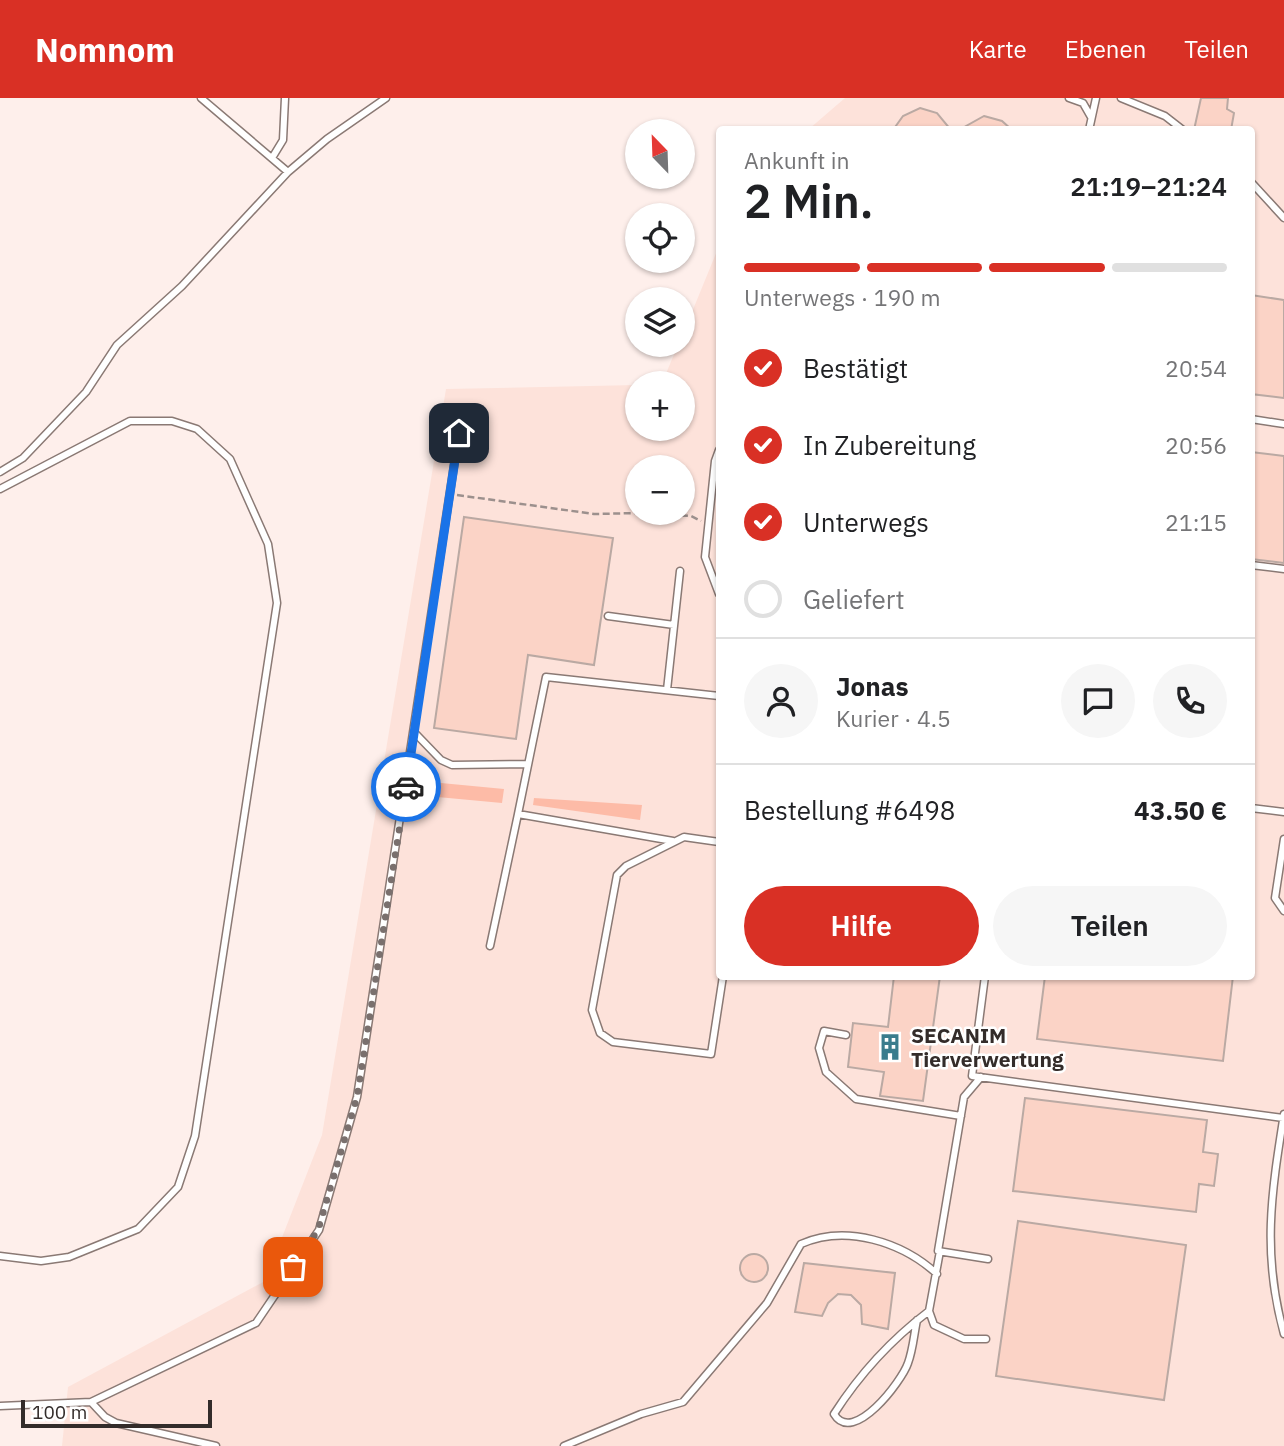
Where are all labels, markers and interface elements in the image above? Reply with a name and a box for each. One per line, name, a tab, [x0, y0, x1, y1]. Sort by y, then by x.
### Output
text: Nomnom	[35, 28, 175, 71]
text: Karte	[969, 33, 1027, 65]
text: Ebenen	[1065, 33, 1146, 65]
text: Teilen	[1184, 33, 1249, 65]
north arrow	[625, 119, 695, 189]
map controls	[625, 119, 695, 525]
text: Ankunft in	[744, 145, 850, 175]
text: 21:19–21:24	[1070, 169, 1227, 203]
text: 2 Min.	[744, 171, 874, 231]
button: locate	[625, 203, 695, 273]
text: Unterwegs · 190 m	[744, 282, 941, 312]
button: layers	[625, 287, 695, 357]
icon: check	[744, 349, 782, 387]
text: Bestätigt	[803, 351, 908, 385]
text: 20:54	[1165, 353, 1227, 383]
button: +	[625, 371, 695, 441]
pin	[429, 403, 489, 463]
icon: home	[440, 414, 478, 452]
icon: check	[744, 426, 782, 464]
text: In Zubereitung	[803, 428, 976, 462]
text: 20:56	[1165, 430, 1227, 460]
button: −	[625, 455, 695, 525]
icon: check	[744, 503, 782, 541]
text: Unterwegs	[803, 505, 929, 539]
text: 21:15	[1165, 507, 1227, 537]
text: Geliefert	[803, 582, 905, 616]
button: person	[744, 664, 818, 738]
button: chat	[1061, 664, 1135, 738]
button: phone	[1153, 664, 1227, 738]
text: Jonas	[836, 669, 909, 703]
text: Kurier · 4.5	[836, 703, 951, 733]
courier	[371, 752, 441, 822]
icon: car	[387, 768, 425, 806]
text: Bestellung #6498	[744, 793, 955, 827]
text: 43.50 €	[1134, 793, 1227, 827]
button: Hilfe	[744, 886, 979, 966]
button: Teilen	[993, 886, 1227, 966]
place label: SECANIM Tierverwertung	[911, 1021, 1064, 1073]
building icon: SECANIM Tierverwertung	[875, 1032, 905, 1062]
pin	[263, 1237, 323, 1297]
icon: bag	[274, 1248, 312, 1286]
scale bar	[21, 1397, 212, 1429]
text: 100 m	[32, 1400, 87, 1424]

